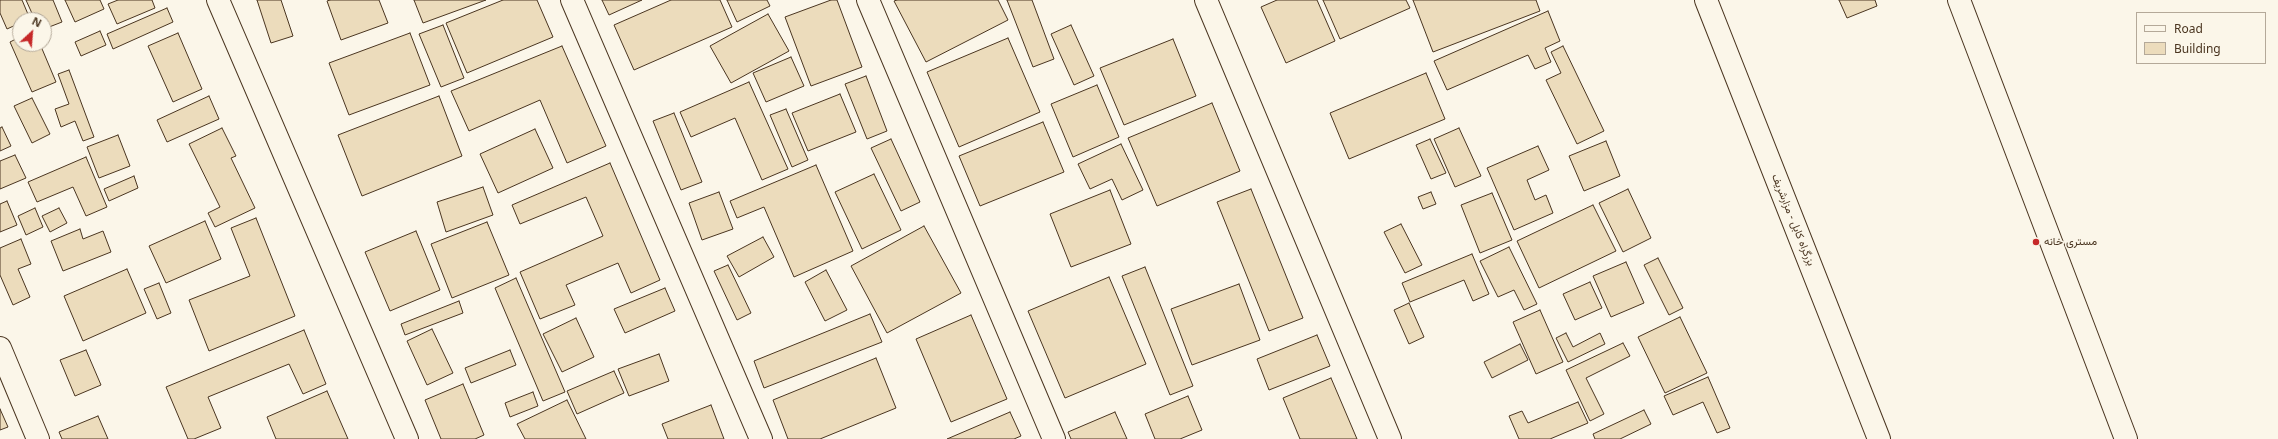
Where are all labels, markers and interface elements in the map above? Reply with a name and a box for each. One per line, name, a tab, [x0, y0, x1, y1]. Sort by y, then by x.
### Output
north arrow	[12, 12, 52, 52]
legend	[2136, 12, 2266, 64]
text: N	[30, 13, 44, 30]
text: Road	[2174, 20, 2203, 37]
text: Building	[2174, 40, 2221, 57]
street label: بزرگراه کابل - مزارشریف	[1769, 172, 1817, 268]
place label: مستری خانه	[2044, 235, 2097, 249]
marker: مستری خانه	[2031, 237, 2041, 247]

